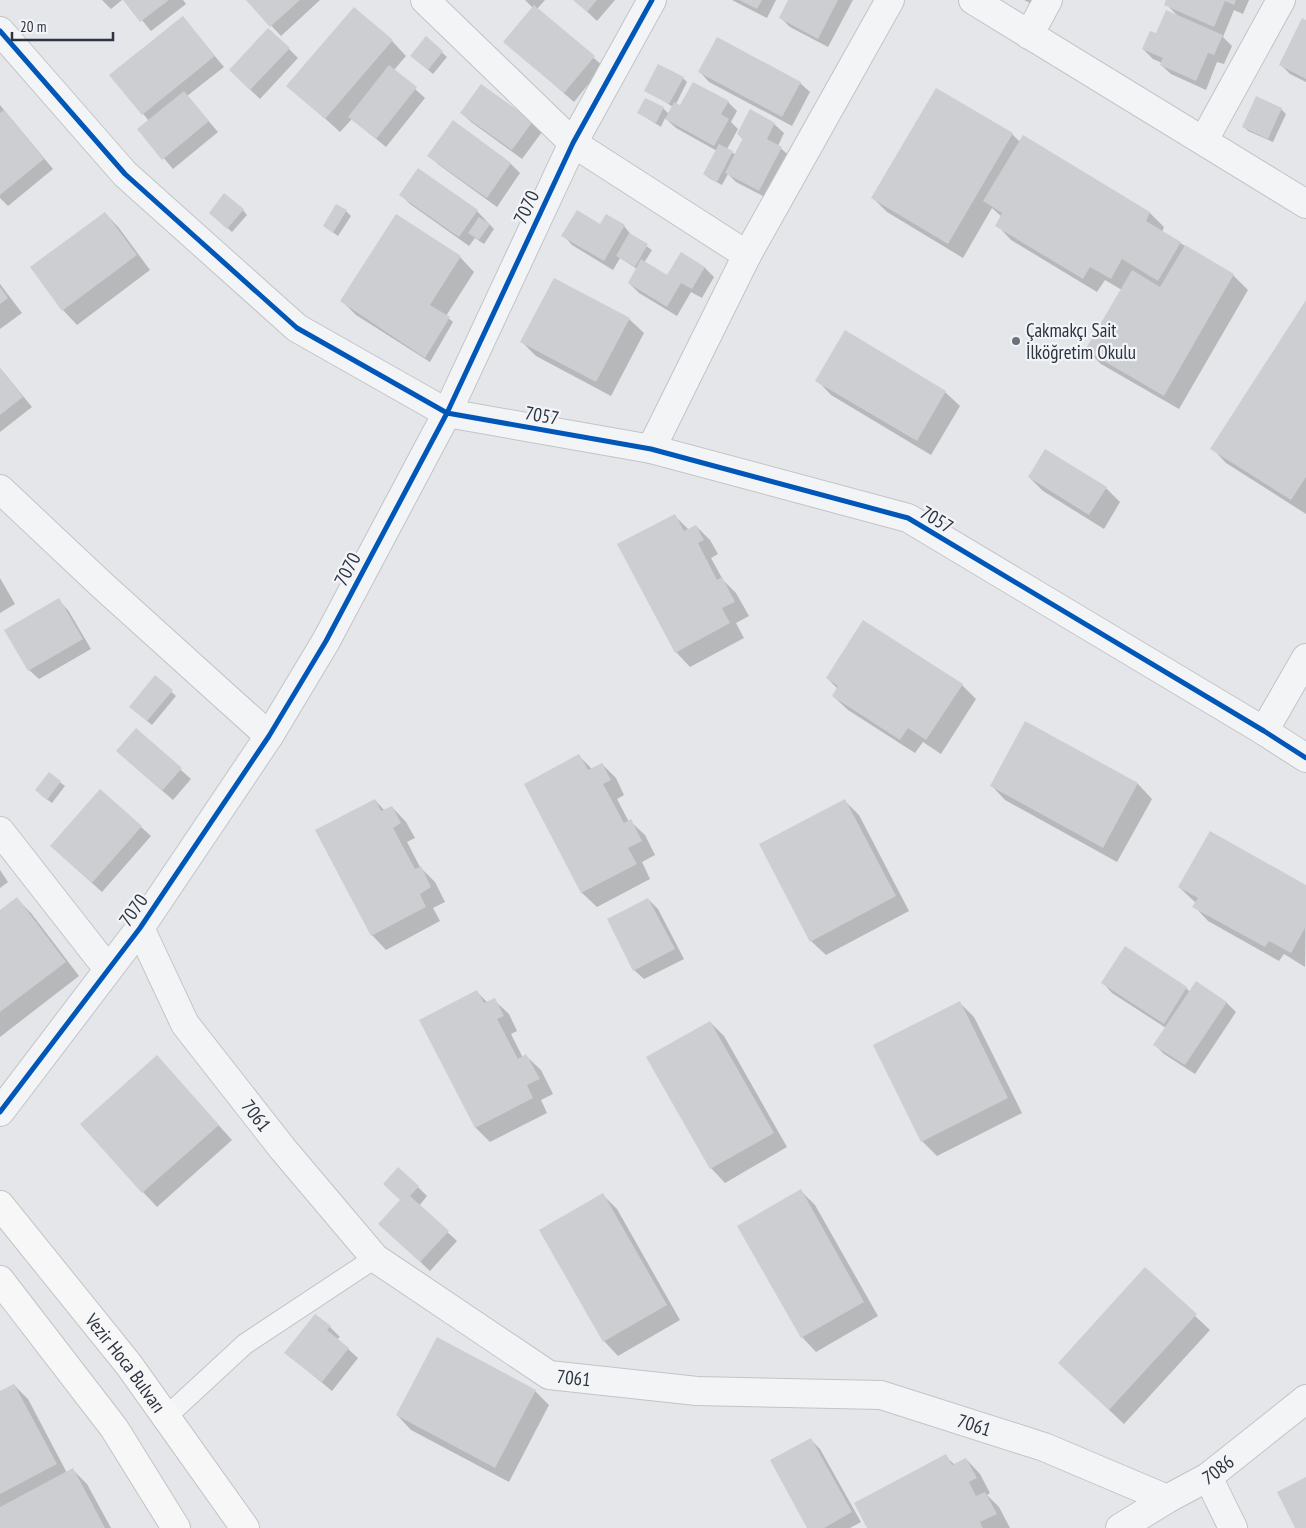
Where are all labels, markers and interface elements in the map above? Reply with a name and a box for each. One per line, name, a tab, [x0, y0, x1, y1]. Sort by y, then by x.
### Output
scale bar	[12, 10, 114, 42]
text: 20 m	[20, 17, 46, 36]
street label: 7070	[508, 186, 544, 228]
place label: Çakmakçı Sait İlköğretim Okulu	[1026, 318, 1136, 364]
marker: Çakmakçı Sait İlköğretim Okulu	[1010, 335, 1022, 347]
street label: 7057	[523, 400, 561, 430]
street label: 7057	[916, 500, 958, 538]
street label: 7070	[328, 548, 366, 590]
street label: 7070	[113, 889, 153, 931]
street label: 7061	[236, 1094, 276, 1136]
street label: Vezir Hoca Bulvarı	[80, 1308, 171, 1417]
street label: 7061	[555, 1364, 592, 1391]
street label: 7061	[954, 1408, 994, 1441]
street label: 7086	[1198, 1449, 1238, 1490]

